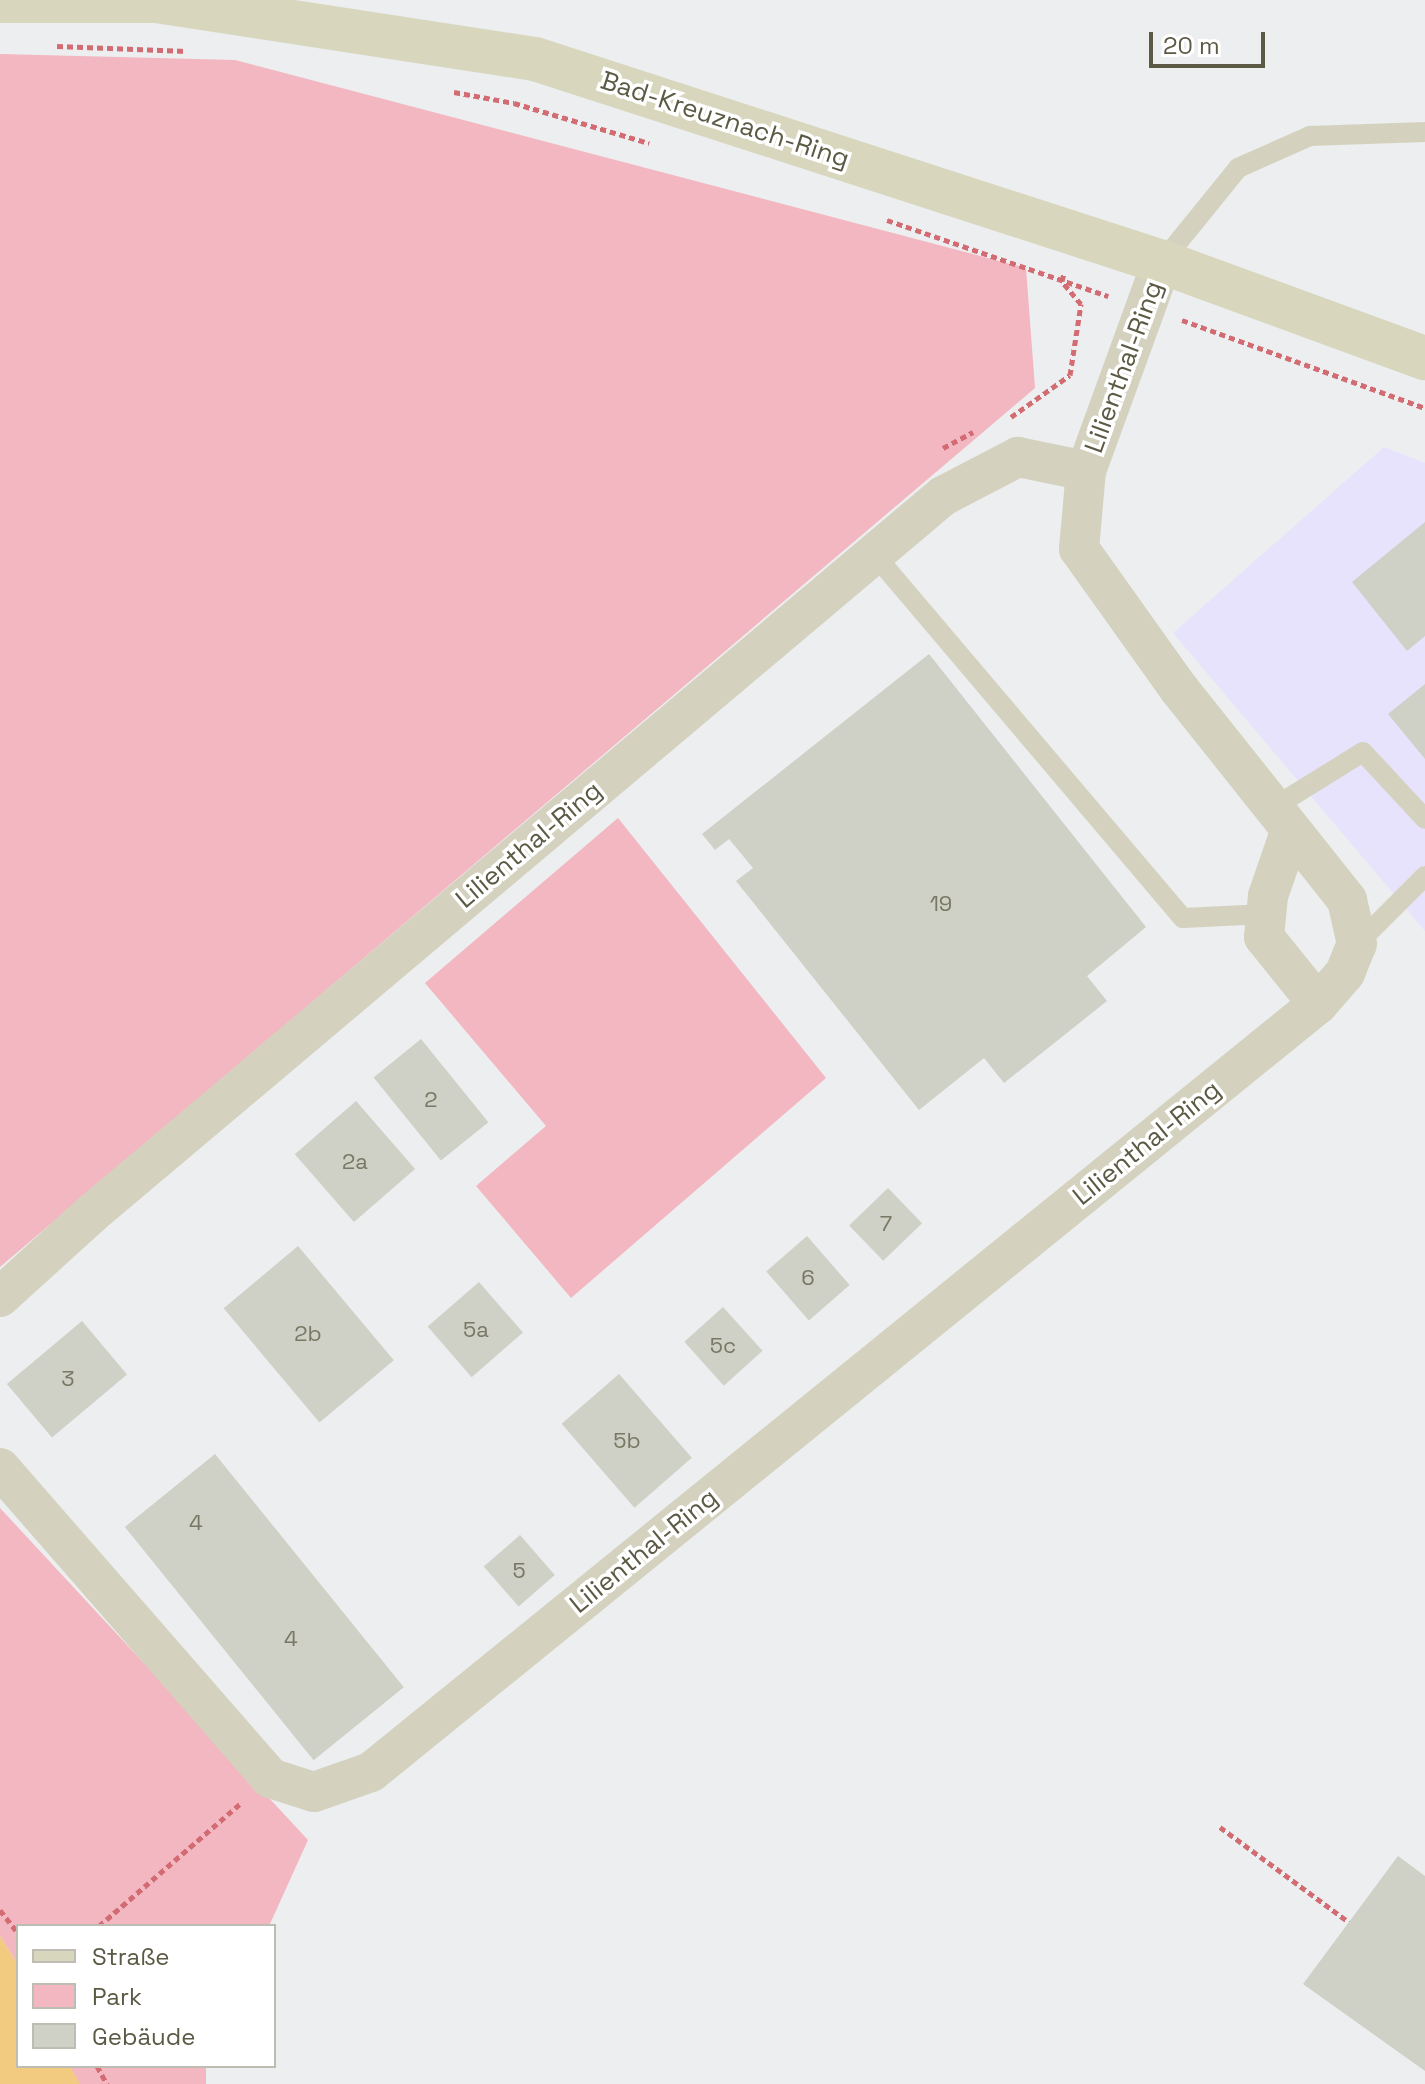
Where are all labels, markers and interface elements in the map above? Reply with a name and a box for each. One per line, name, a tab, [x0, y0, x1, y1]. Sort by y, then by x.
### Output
scale bar	[1153, 16, 1269, 66]
text: 20 m	[1163, 30, 1220, 61]
street label: Bad-Kreuznach-Ring	[597, 65, 853, 175]
street label: Lilienthal-Ring	[1078, 277, 1170, 457]
street label: Lilienthal-Ring	[450, 775, 608, 915]
house number: 19	[930, 891, 952, 917]
street label: Lilienthal-Ring	[1067, 1074, 1227, 1212]
house number: 2	[424, 1087, 438, 1113]
house number: 2a	[342, 1149, 368, 1175]
house number: 7	[880, 1211, 892, 1237]
house number: 6	[801, 1265, 815, 1291]
house number: 5a	[463, 1317, 489, 1343]
house number: 2b	[294, 1321, 322, 1347]
house number: 5c	[710, 1333, 736, 1359]
house number: 3	[61, 1366, 75, 1392]
house number: 5b	[613, 1428, 641, 1454]
street label: Lilienthal-Ring	[564, 1482, 724, 1620]
house number: 4	[189, 1510, 203, 1536]
house number: 5	[512, 1558, 526, 1584]
house number: 4	[284, 1626, 298, 1652]
legend	[16, 1924, 276, 2068]
text: Straße	[92, 1941, 169, 1972]
text: Park	[92, 1981, 142, 2012]
text: Gebäude	[92, 2021, 195, 2052]

